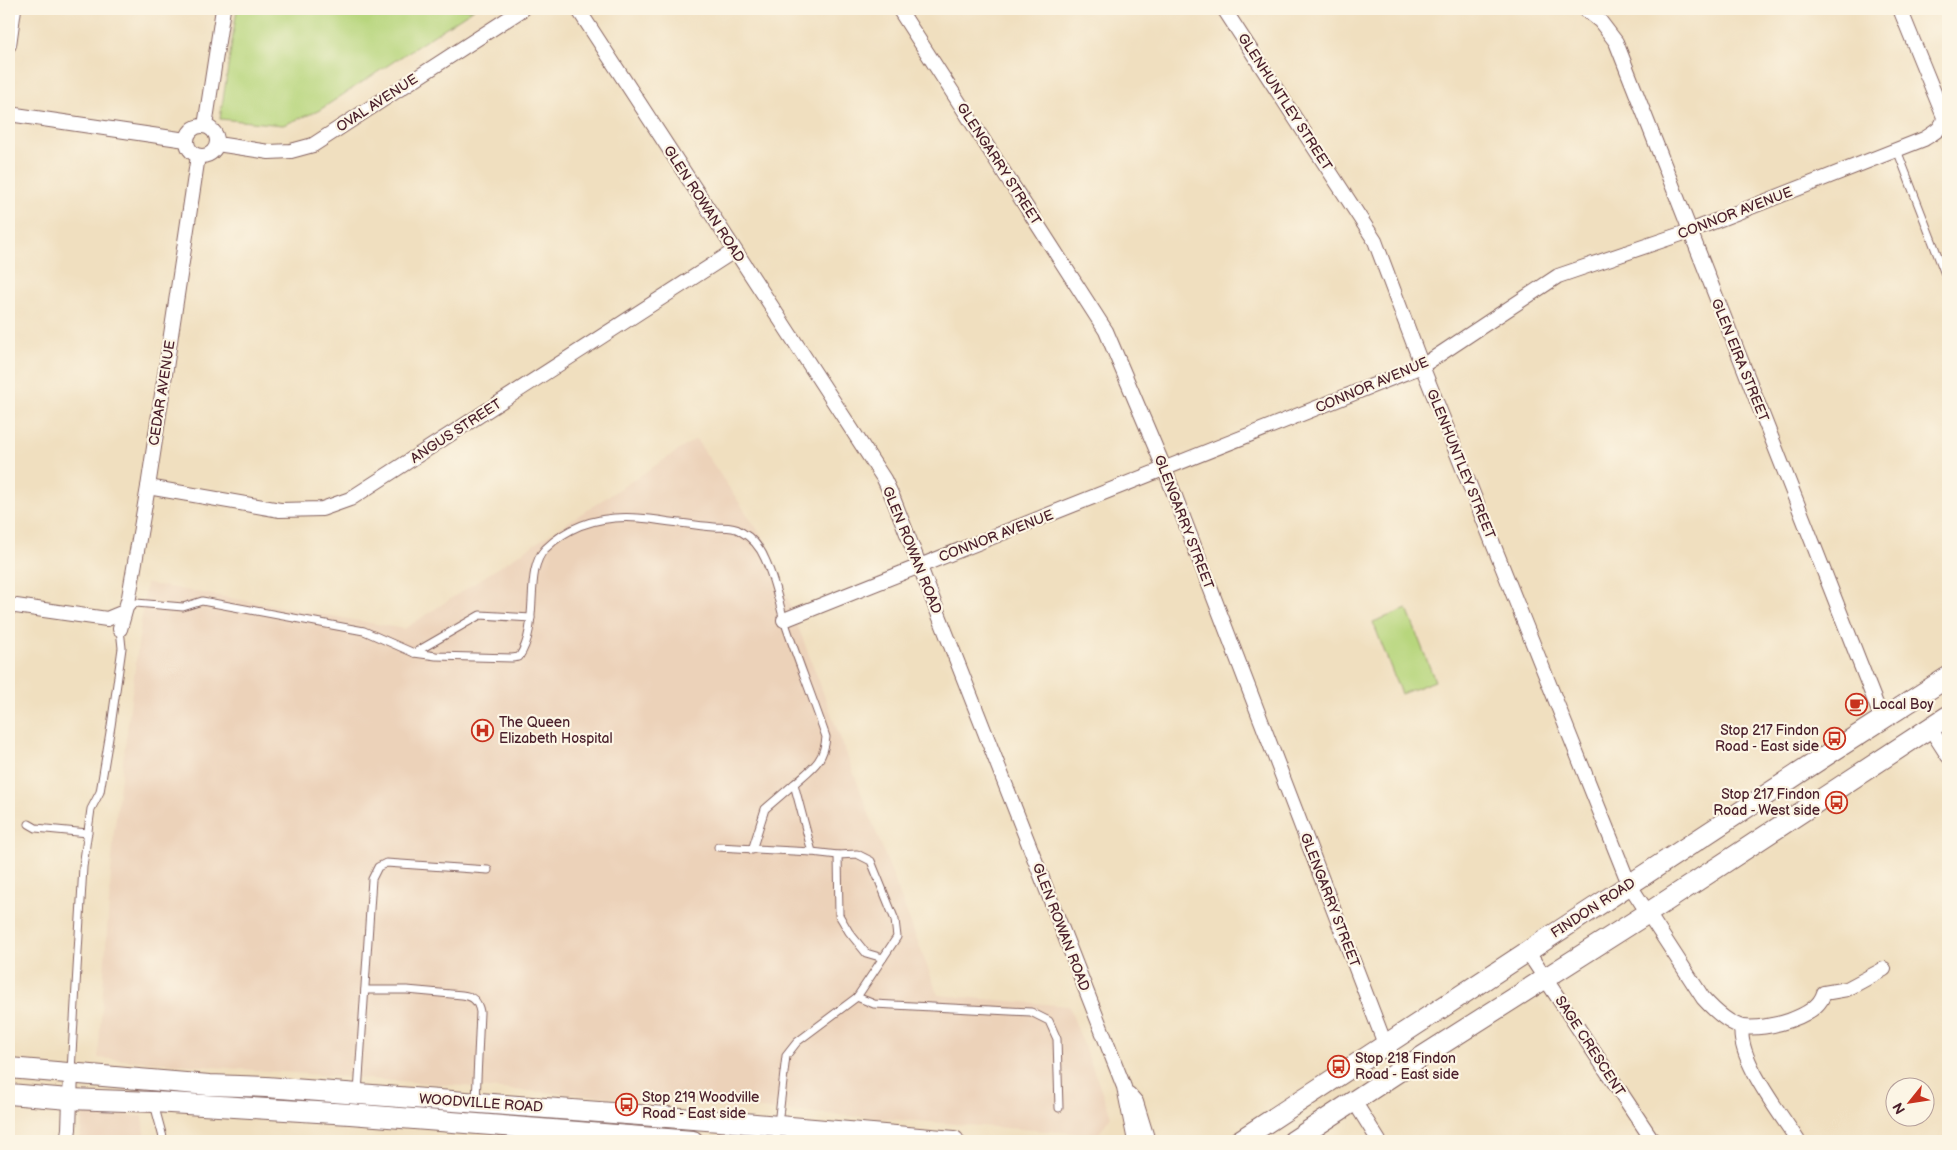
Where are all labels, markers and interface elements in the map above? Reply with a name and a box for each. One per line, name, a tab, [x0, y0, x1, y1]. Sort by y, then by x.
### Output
street label: GLENHUNTLEY STREET	[1234, 30, 1336, 174]
street label: OVAL AVENUE	[333, 70, 421, 136]
street label: GLENGARRY STREET	[953, 100, 1045, 229]
street label: GLEN ROWAN ROAD	[660, 142, 748, 266]
street label: CONNOR AVENUE	[1675, 183, 1795, 243]
street label: GLEN EIRA STREET	[1708, 296, 1773, 425]
street label: CEDAR AVENUE	[145, 339, 179, 447]
street label: CONNOR AVENUE	[1313, 353, 1431, 417]
street label: GLENHUNTLEY STREET	[1423, 387, 1499, 542]
street label: ANGUS STREET	[407, 395, 505, 467]
street label: GLENGARRY STREET	[1151, 453, 1218, 592]
street label: GLEN ROWAN ROAD	[879, 484, 945, 616]
street label: CONNOR AVENUE	[936, 506, 1056, 566]
cafe icon: Local Boy	[1844, 692, 1868, 716]
place label: Local Boy	[1872, 696, 1934, 713]
place label: The Queen Elizabeth Hospital	[499, 714, 613, 747]
hospital icon: The Queen Elizabeth Hospital	[471, 718, 495, 742]
place label: Stop 217 Findon Road - East side	[1715, 722, 1819, 755]
bus stop icon: Stop 217 Findon Road - East side	[1823, 726, 1847, 750]
place label: Stop 217 Findon Road - West side	[1713, 786, 1820, 819]
bus stop icon: Stop 217 Findon Road - West side	[1824, 790, 1848, 814]
street label: GLENGARRY STREET	[1297, 831, 1364, 970]
street label: GLEN ROWAN ROAD	[1029, 861, 1093, 993]
street label: FINDON ROAD	[1548, 874, 1638, 942]
street label: SAGE CRESCENT	[1551, 993, 1629, 1100]
place label: Stop 218 Findon Road - East side	[1355, 1050, 1459, 1083]
bus stop icon: Stop 218 Findon Road - East side	[1327, 1054, 1351, 1078]
north arrow	[1884, 1078, 1934, 1128]
place label: Stop 219 Woodville Road - East side	[642, 1089, 759, 1122]
street label: WOODVILLE ROAD	[418, 1090, 544, 1116]
bus stop icon: Stop 219 Woodville Road - East side	[614, 1093, 638, 1117]
text: N	[1889, 1099, 1909, 1117]

